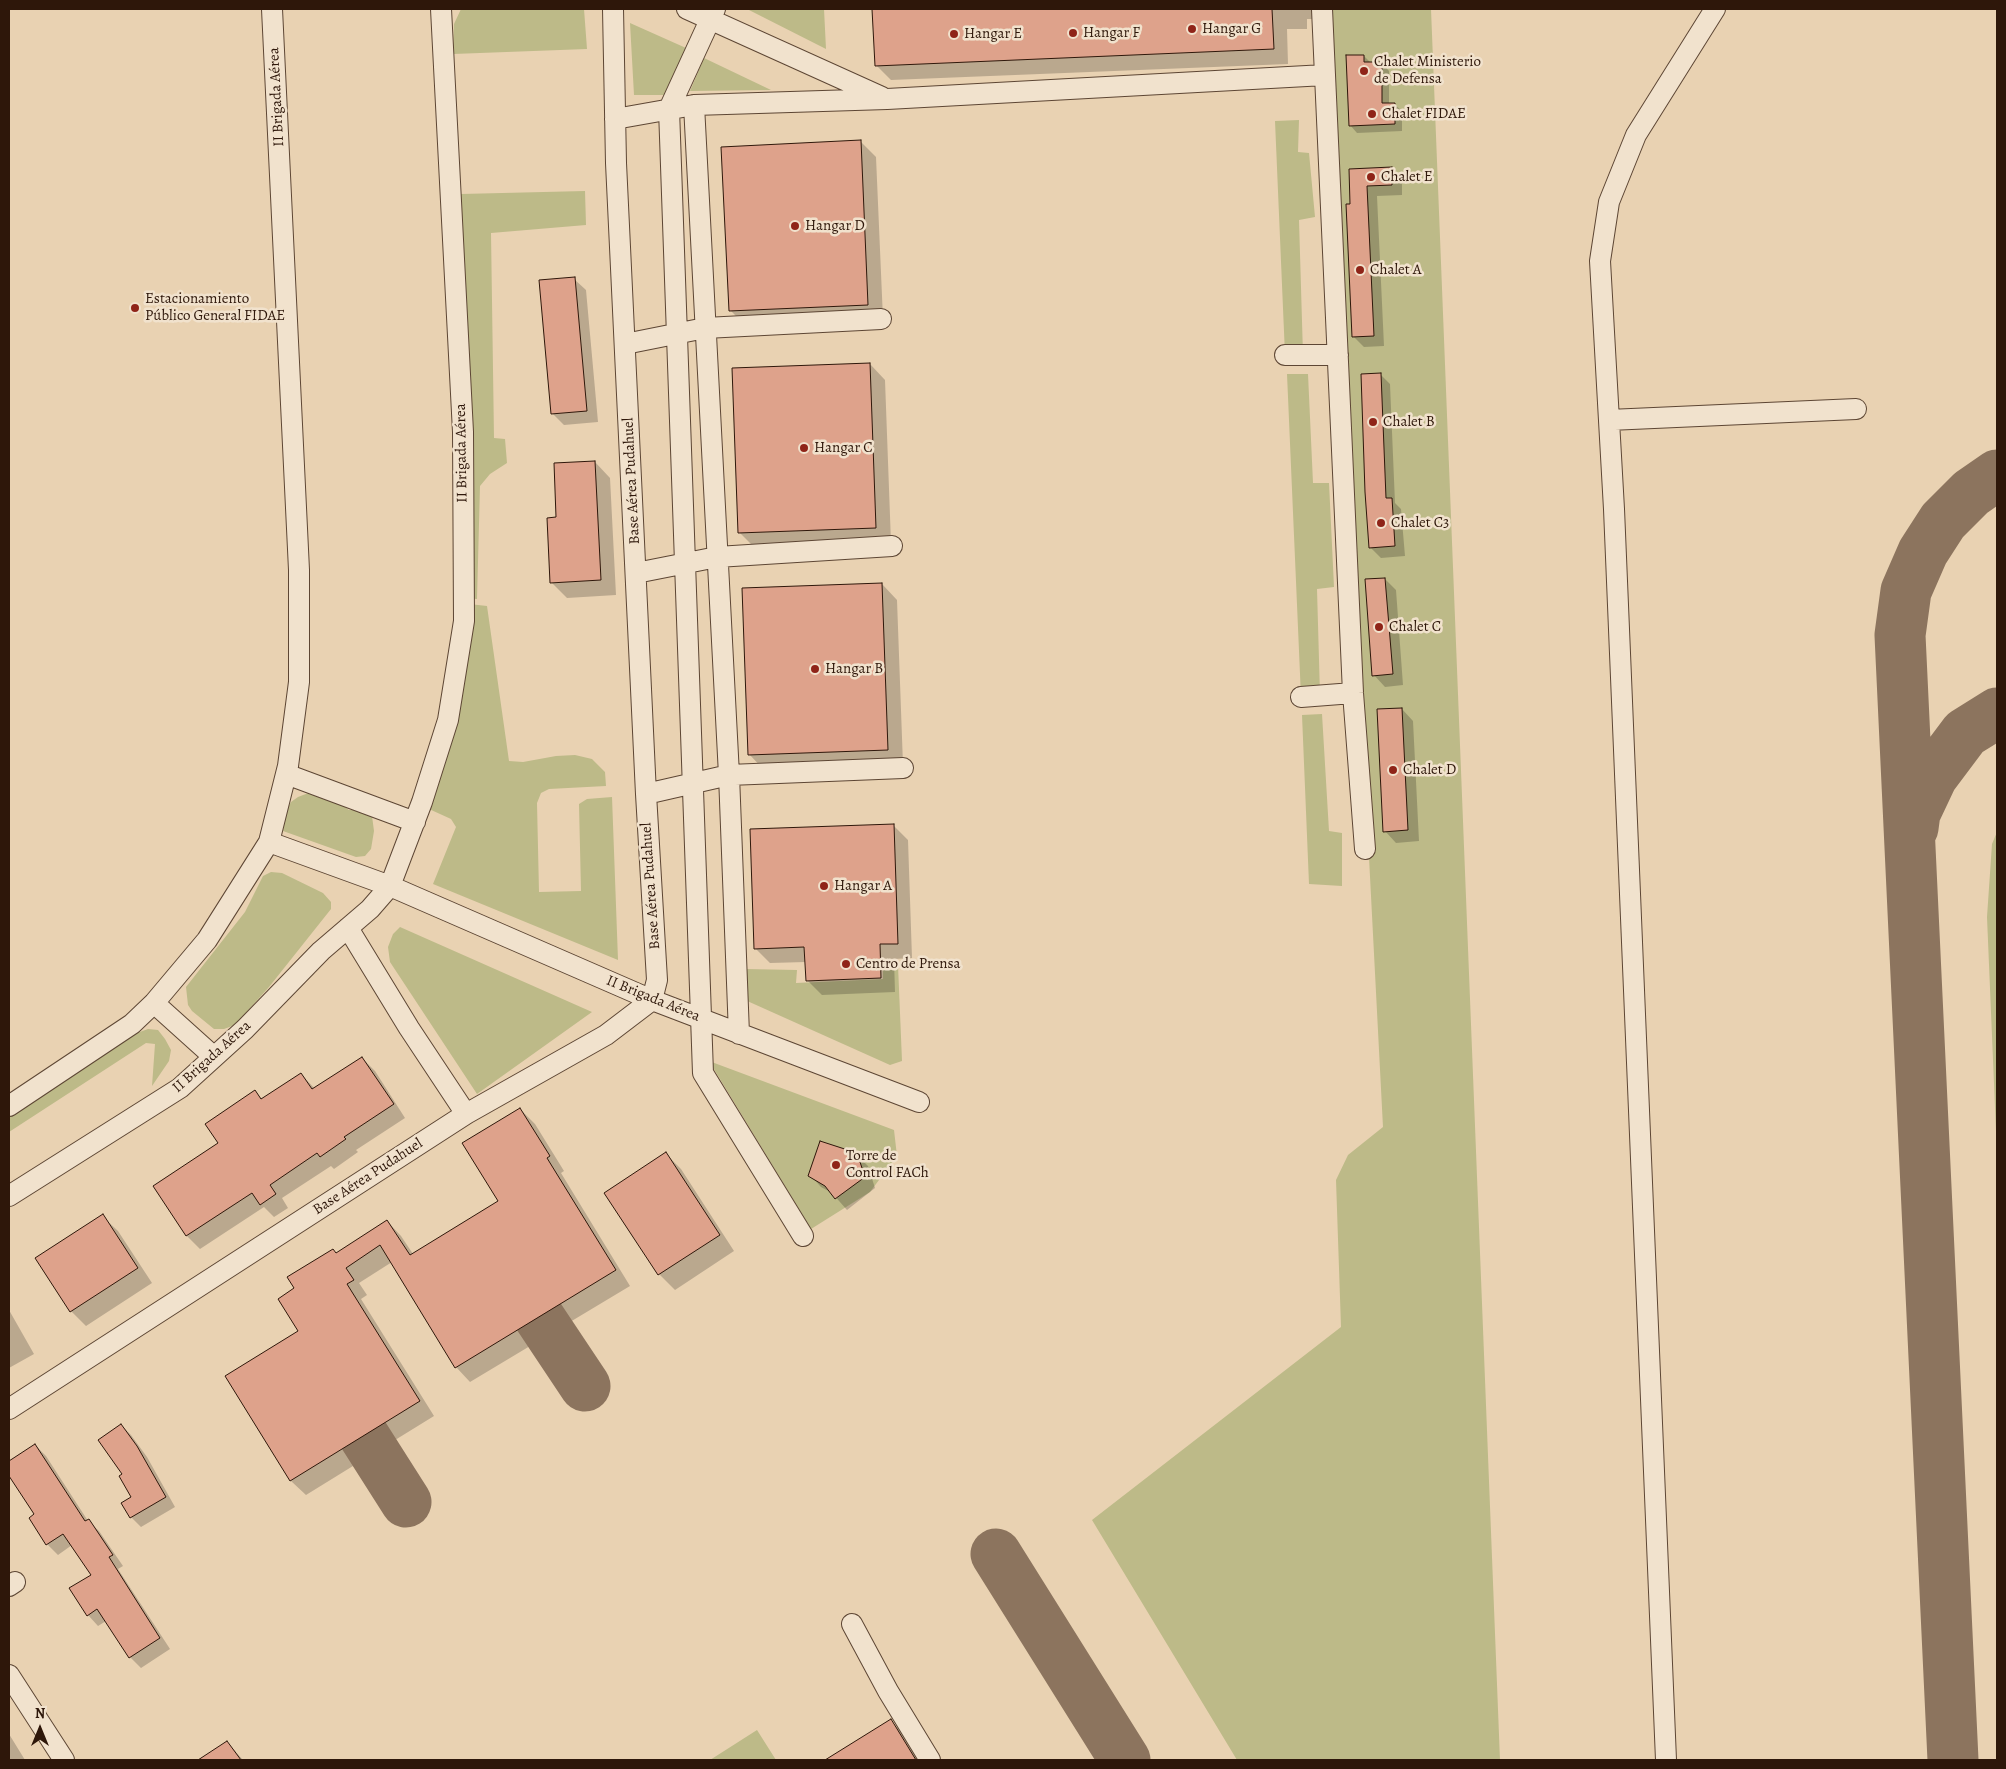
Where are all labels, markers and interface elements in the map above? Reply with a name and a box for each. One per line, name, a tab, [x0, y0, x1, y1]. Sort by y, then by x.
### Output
place label: Hangar G	[1202, 20, 1261, 38]
marker: Hangar G	[1186, 23, 1198, 35]
place label: Hangar F	[1083, 24, 1140, 42]
place label: Hangar E	[964, 25, 1022, 43]
marker: Hangar F	[1067, 27, 1079, 39]
marker: Hangar E	[948, 28, 960, 40]
street label: II Brigada Aérea	[265, 47, 289, 147]
place label: Chalet Ministerio de Defensa	[1374, 53, 1481, 88]
marker: Chalet Ministerio de Defensa	[1358, 65, 1370, 77]
place label: Chalet FIDAE	[1382, 105, 1466, 123]
marker: Chalet FIDAE	[1366, 108, 1378, 120]
place label: Chalet E	[1381, 168, 1433, 186]
marker: Chalet E	[1365, 171, 1377, 183]
place label: Hangar D	[805, 217, 865, 235]
marker: Hangar D	[789, 220, 801, 232]
place label: Chalet A	[1370, 261, 1421, 279]
marker: Chalet A	[1354, 264, 1366, 276]
place label: Estacionamiento Público General FIDAE	[145, 290, 285, 325]
marker: Estacionamiento Público General FIDAE	[129, 302, 141, 314]
street label: II Brigada Aérea	[452, 403, 472, 503]
place label: Chalet B	[1383, 413, 1435, 431]
marker: Chalet B	[1367, 416, 1379, 428]
street label: Base Aérea Pudahuel	[620, 417, 644, 545]
place label: Hangar C	[814, 439, 873, 457]
marker: Hangar C	[798, 442, 810, 454]
place label: Chalet C3	[1391, 514, 1449, 532]
marker: Chalet C3	[1375, 517, 1387, 529]
place label: Chalet C	[1389, 618, 1441, 636]
marker: Chalet C	[1373, 621, 1385, 633]
place label: Hangar B	[825, 660, 883, 678]
marker: Hangar B	[809, 663, 821, 675]
place label: Chalet D	[1403, 761, 1456, 779]
marker: Chalet D	[1387, 764, 1399, 776]
street label: Base Aérea Pudahuel	[638, 822, 664, 950]
place label: Hangar A	[834, 877, 892, 895]
marker: Hangar A	[818, 880, 830, 892]
place label: Centro de Prensa	[856, 955, 960, 973]
marker: Centro de Prensa	[840, 958, 852, 970]
street label: II Brigada Aérea	[604, 972, 702, 1026]
street label: II Brigada Aérea	[169, 1017, 255, 1097]
street label: Base Aérea Pudahuel	[310, 1135, 426, 1219]
place label: Torre de Control FACh	[846, 1147, 929, 1182]
marker: Torre de Control FACh	[830, 1159, 842, 1171]
north arrow	[15, 1704, 65, 1754]
text: N	[35, 1704, 45, 1723]

